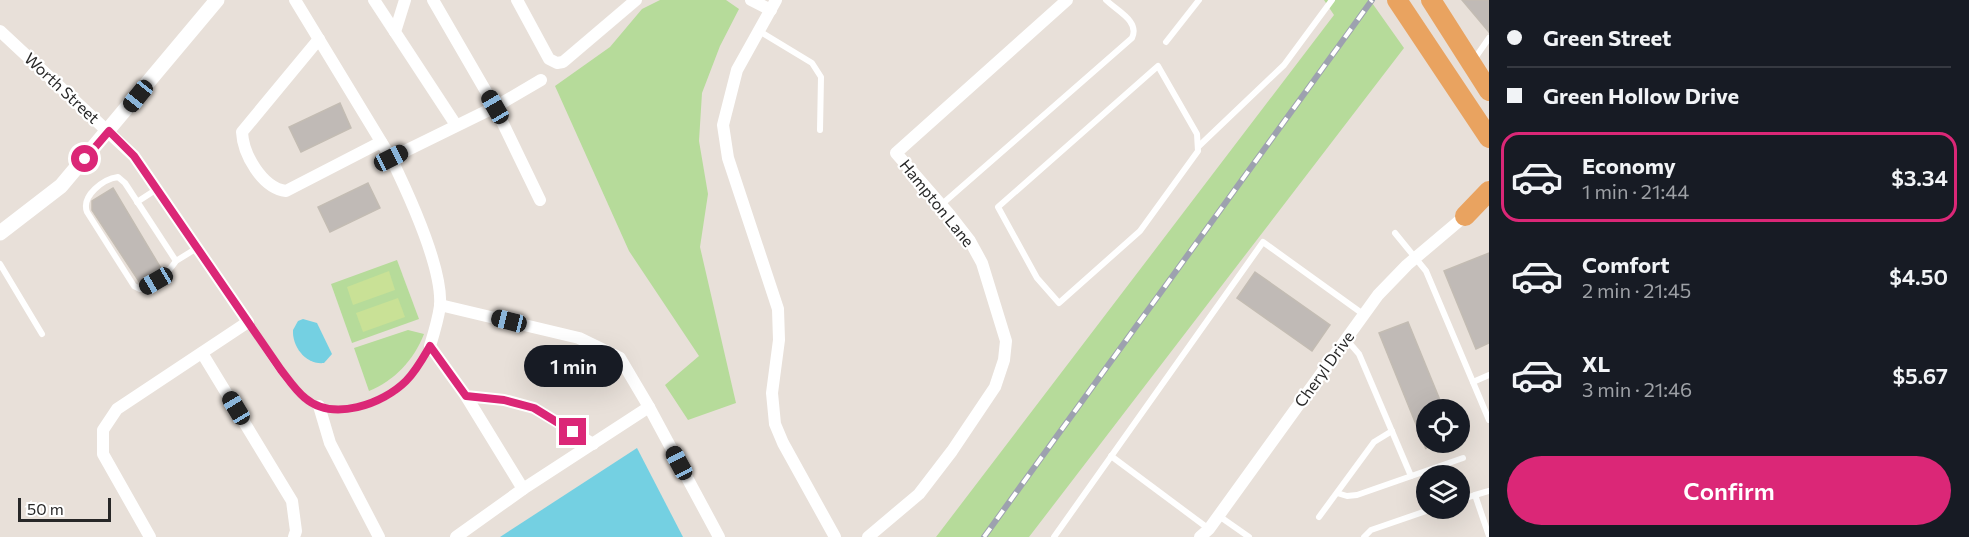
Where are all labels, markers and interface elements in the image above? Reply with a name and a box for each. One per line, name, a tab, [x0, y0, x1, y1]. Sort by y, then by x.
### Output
text: Green Street	[1543, 24, 1671, 51]
street label: Worth Street	[21, 48, 104, 127]
car	[120, 76, 156, 116]
text: Green Hollow Drive	[1543, 82, 1739, 109]
car	[478, 87, 512, 127]
car	[371, 142, 411, 174]
route start	[71, 145, 98, 172]
icon: car	[1510, 150, 1564, 204]
text: Economy	[1582, 152, 1676, 179]
street label: Hampton Lane	[896, 155, 978, 250]
text: $3.34	[1891, 164, 1948, 191]
text: 1 min · 21:44	[1582, 179, 1689, 203]
icon: car	[1510, 249, 1564, 303]
text: Comfort	[1582, 251, 1670, 278]
text: $4.50	[1889, 263, 1948, 290]
car	[136, 264, 176, 298]
text: 2 min · 21:45	[1582, 278, 1691, 302]
car	[489, 308, 529, 334]
street label: Cheryl Drive	[1290, 327, 1357, 410]
callout: 1 min	[524, 345, 622, 387]
icon: car	[1510, 348, 1564, 402]
text: XL	[1582, 350, 1610, 377]
text: 1 min	[550, 354, 597, 378]
text: $5.67	[1892, 362, 1948, 389]
text: 3 min · 21:46	[1582, 377, 1692, 401]
car	[219, 388, 253, 428]
map controls	[1416, 399, 1470, 519]
button: locate	[1416, 399, 1470, 453]
route end	[559, 418, 586, 445]
car	[663, 443, 695, 483]
button: Confirm	[1507, 456, 1951, 525]
button: layers	[1416, 465, 1470, 519]
scale bar	[18, 495, 111, 522]
text: 50 m	[27, 499, 64, 518]

